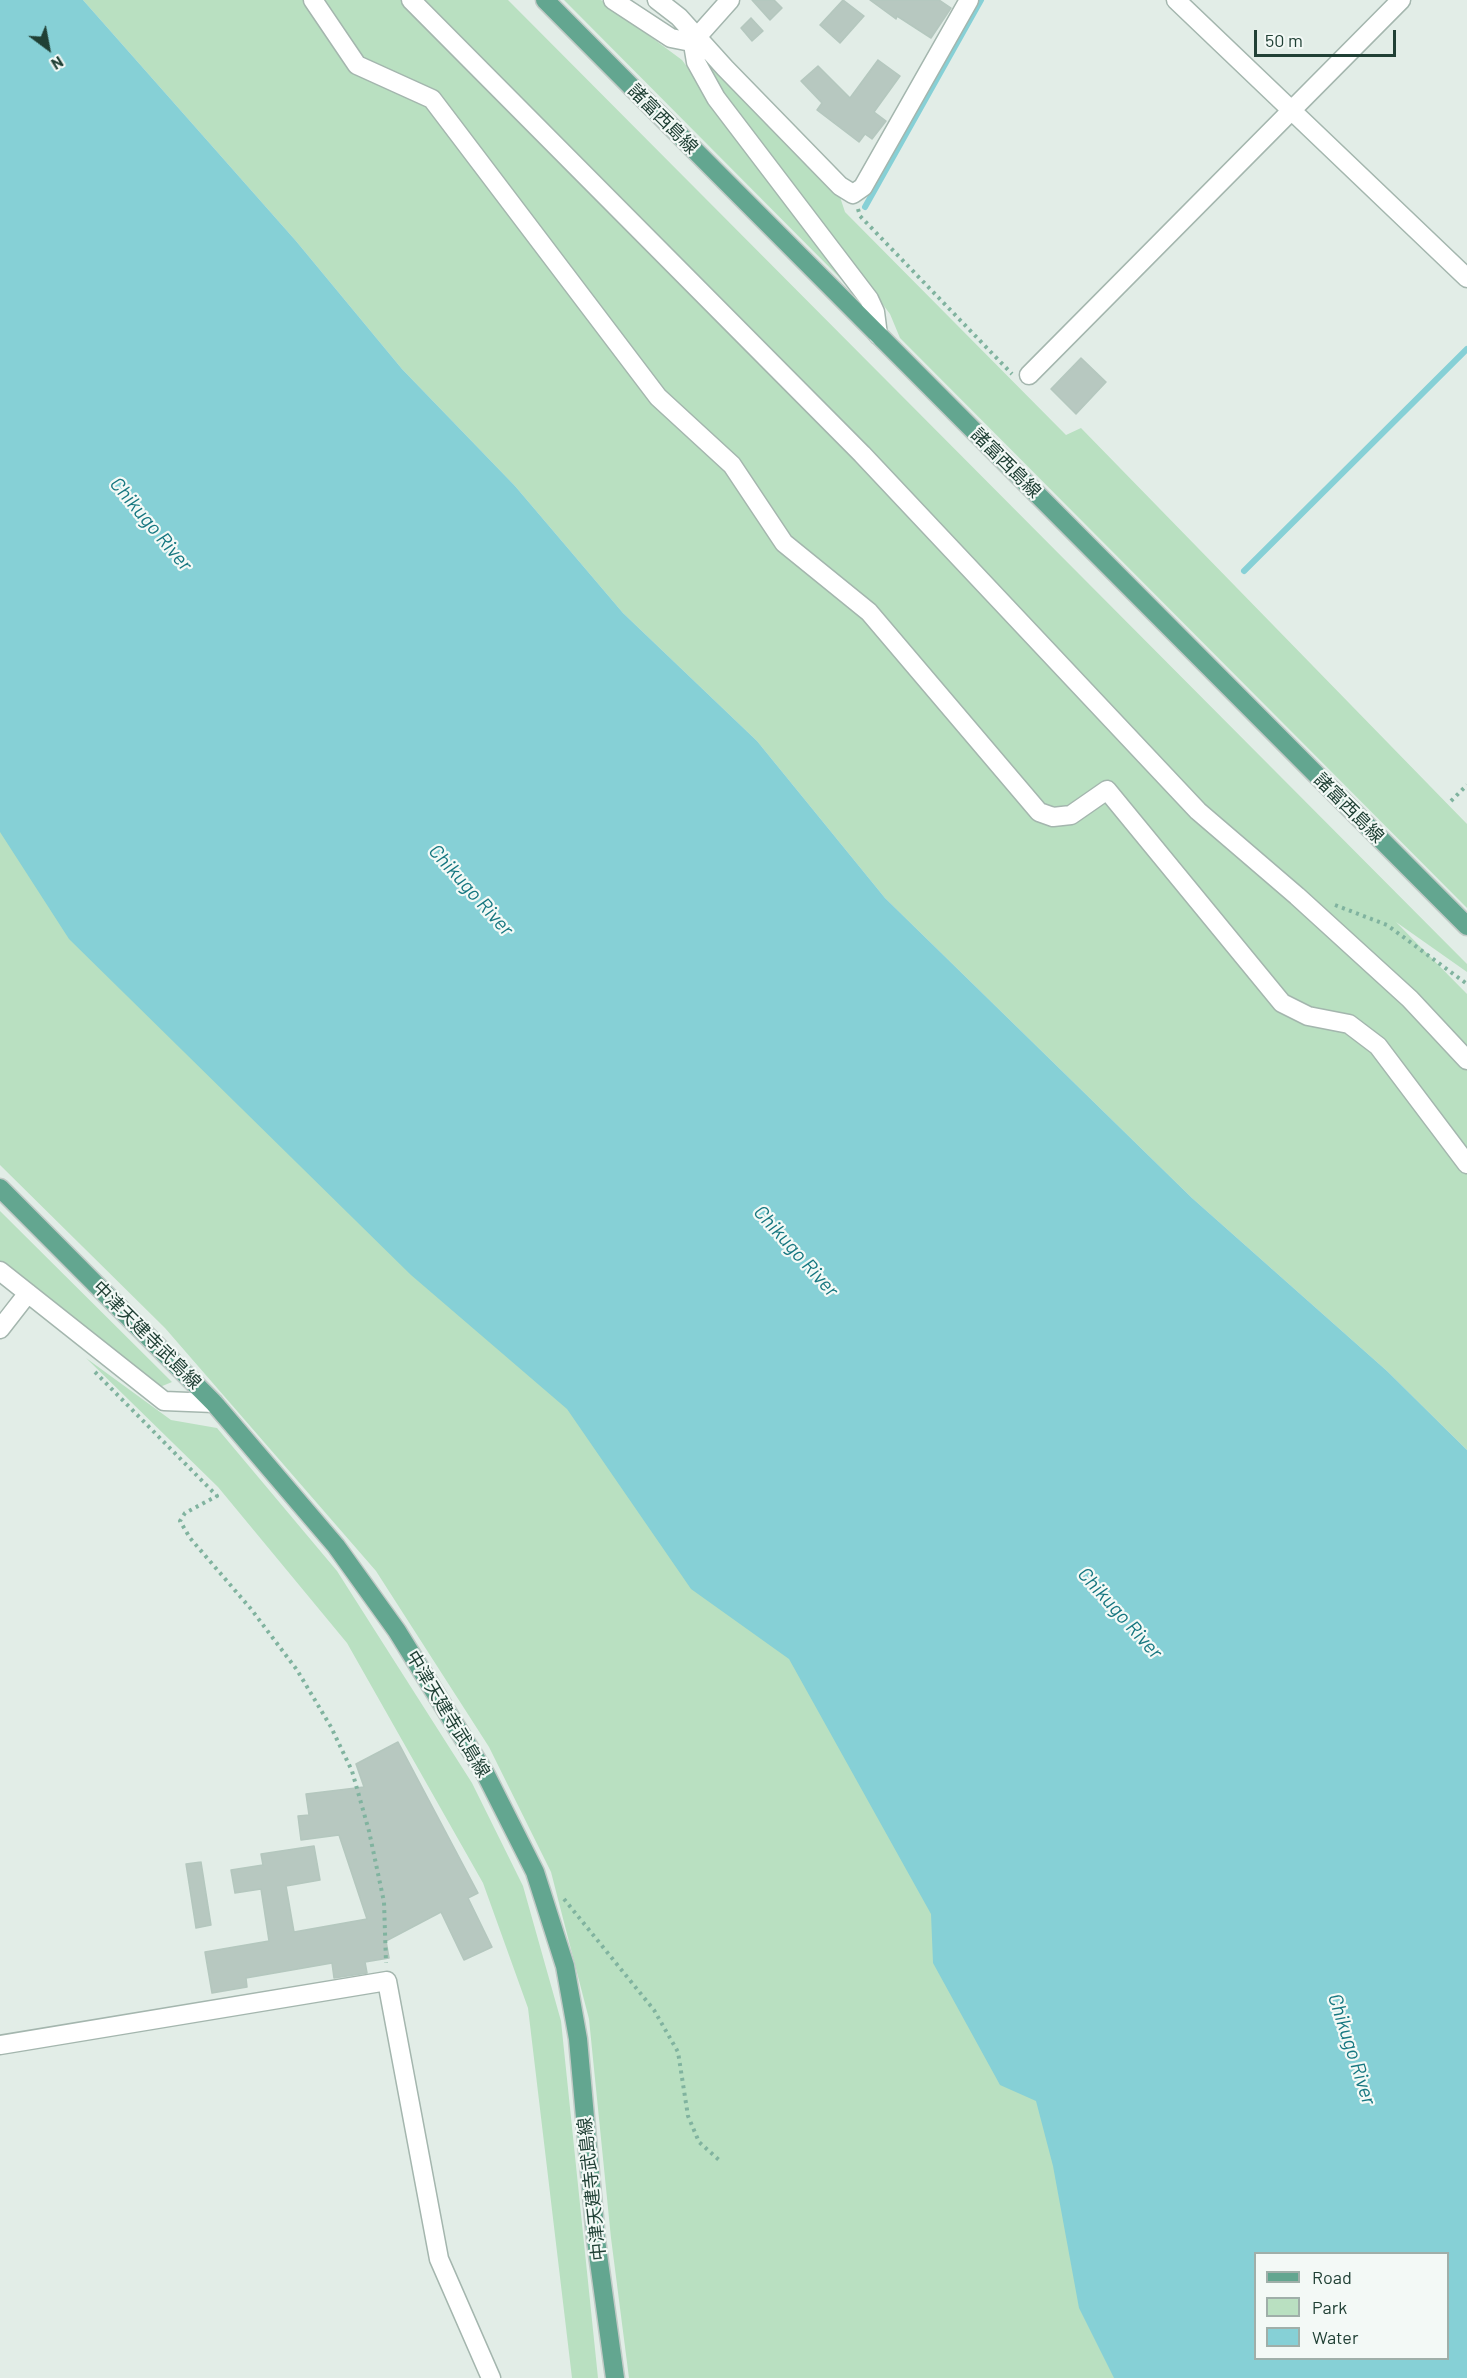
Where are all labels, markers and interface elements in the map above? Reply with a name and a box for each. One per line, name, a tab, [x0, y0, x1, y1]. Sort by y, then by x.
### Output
north arrow	[18, 18, 78, 78]
scale bar	[1257, 18, 1400, 56]
text: 50 m	[1265, 29, 1303, 51]
text: N	[48, 53, 67, 75]
street label: 諸富西島線	[624, 80, 702, 158]
street label: 諸富西島線	[967, 424, 1045, 502]
water label: Chikugo River	[105, 472, 197, 576]
street label: 諸富西島線	[1310, 769, 1388, 847]
water label: Chikugo River	[424, 839, 518, 941]
water label: Chikugo River	[749, 1200, 843, 1302]
street label: 中津天建寺武島線	[88, 1276, 206, 1394]
water label: Chikugo River	[1073, 1562, 1167, 1664]
street label: 中津天建寺武島線	[402, 1647, 494, 1781]
water label: Chikugo River	[1323, 1990, 1381, 2108]
street label: 中津天建寺武島線	[574, 2116, 610, 2262]
legend	[1254, 2252, 1449, 2360]
text: Road	[1312, 2266, 1352, 2288]
text: Park	[1312, 2296, 1347, 2318]
text: Water	[1312, 2326, 1359, 2348]

